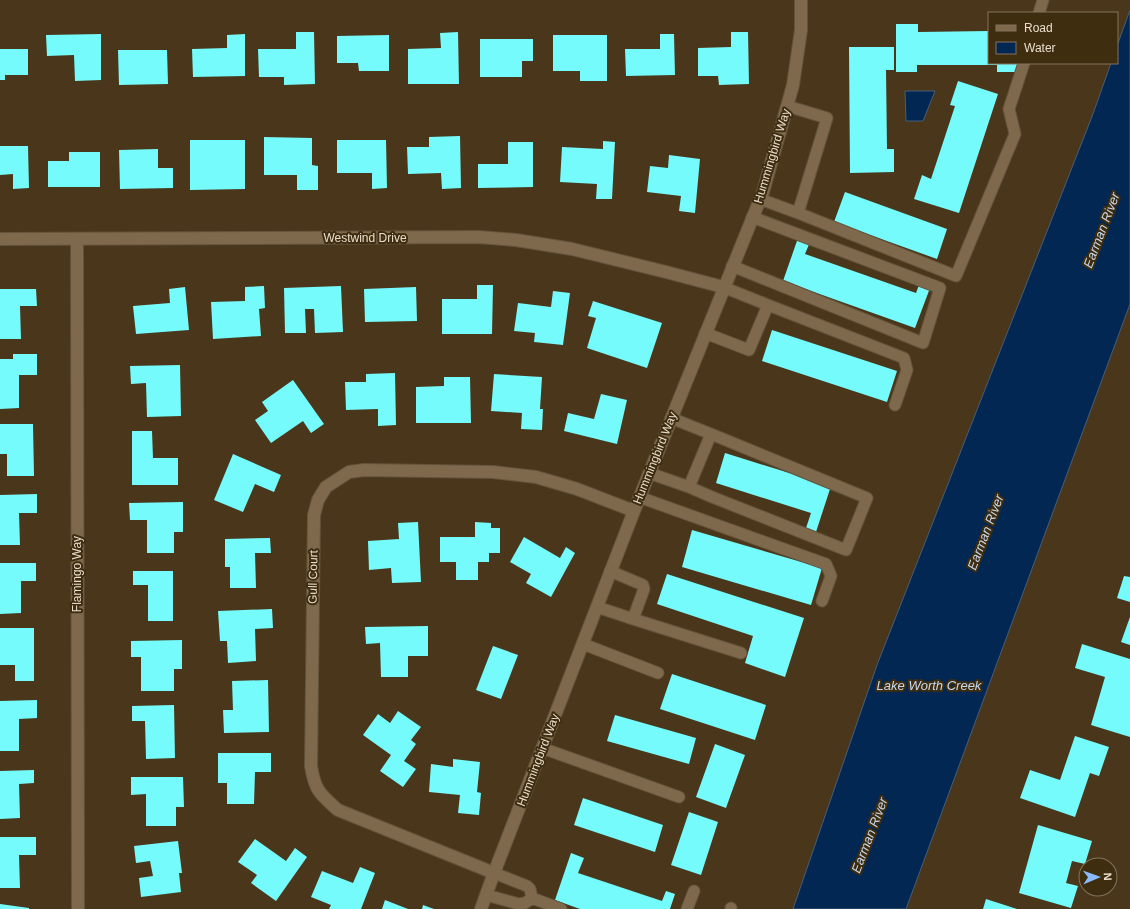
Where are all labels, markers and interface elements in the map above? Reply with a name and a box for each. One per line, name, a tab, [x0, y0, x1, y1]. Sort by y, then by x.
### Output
legend	[988, 12, 1118, 64]
text: Road	[1024, 21, 1053, 35]
text: Water	[1024, 41, 1056, 55]
street label: Hummingbird Way	[751, 107, 793, 205]
water label: Earman River	[1080, 190, 1123, 270]
street label: Westwind Drive	[323, 231, 407, 245]
street label: Hummingbird Way	[630, 410, 680, 506]
water label: Earman River	[964, 492, 1007, 572]
street label: Flamingo Way	[70, 536, 84, 612]
street label: Gull Court	[306, 549, 320, 604]
water label: Lake Worth Creek	[877, 678, 983, 693]
street label: Hummingbird Way	[514, 712, 562, 808]
water label: Earman River	[848, 795, 891, 875]
north arrow	[1078, 857, 1118, 897]
text: N	[1102, 872, 1114, 881]

